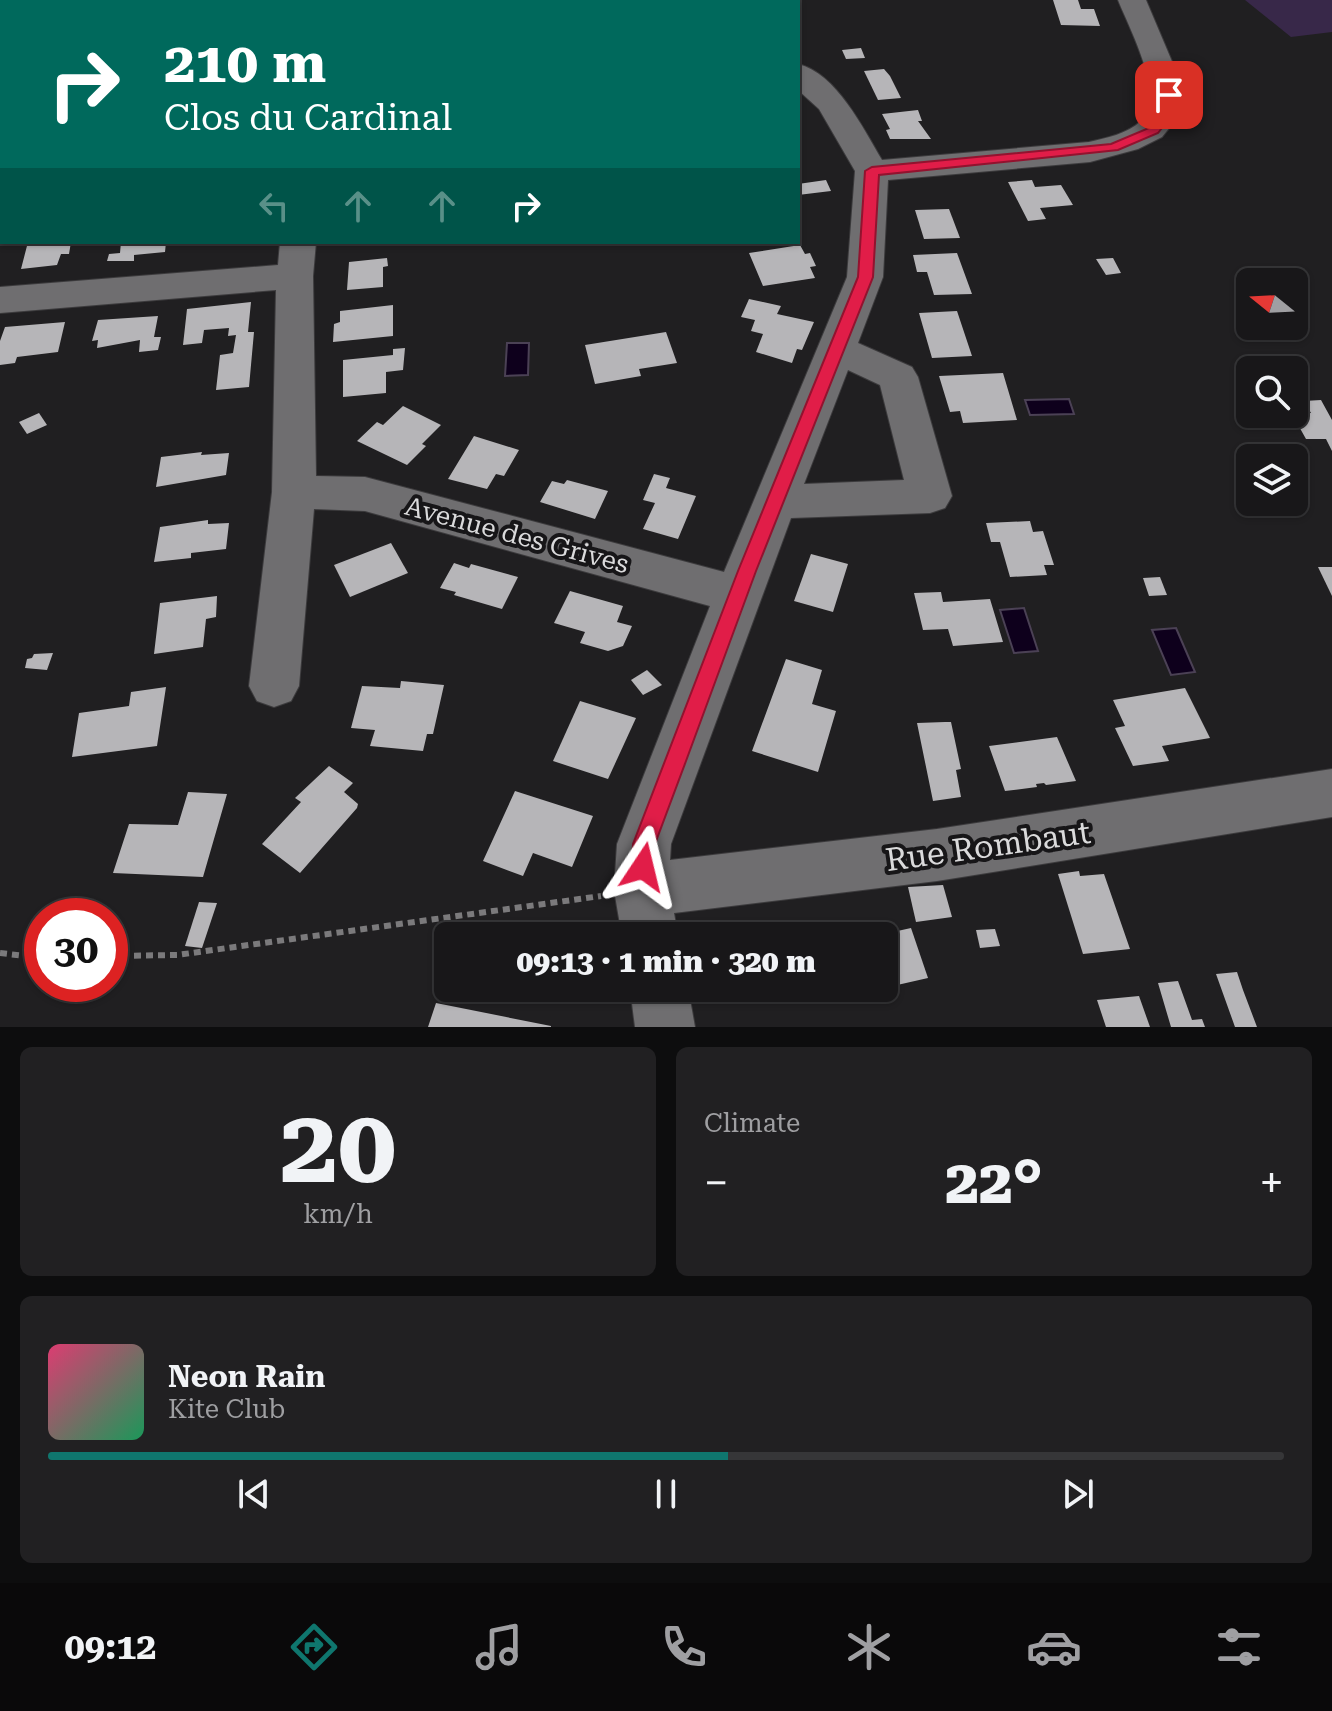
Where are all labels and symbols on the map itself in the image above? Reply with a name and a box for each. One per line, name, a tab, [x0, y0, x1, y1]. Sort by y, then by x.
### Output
pin	[1135, 61, 1203, 129]
north arrow	[1236, 268, 1308, 340]
street label: Avenue des Grives	[402, 491, 632, 579]
street label: Rue Rombaut	[883, 813, 1093, 879]
position arrow	[601, 825, 685, 909]
speed limit sign: 30	[24, 898, 128, 1002]

